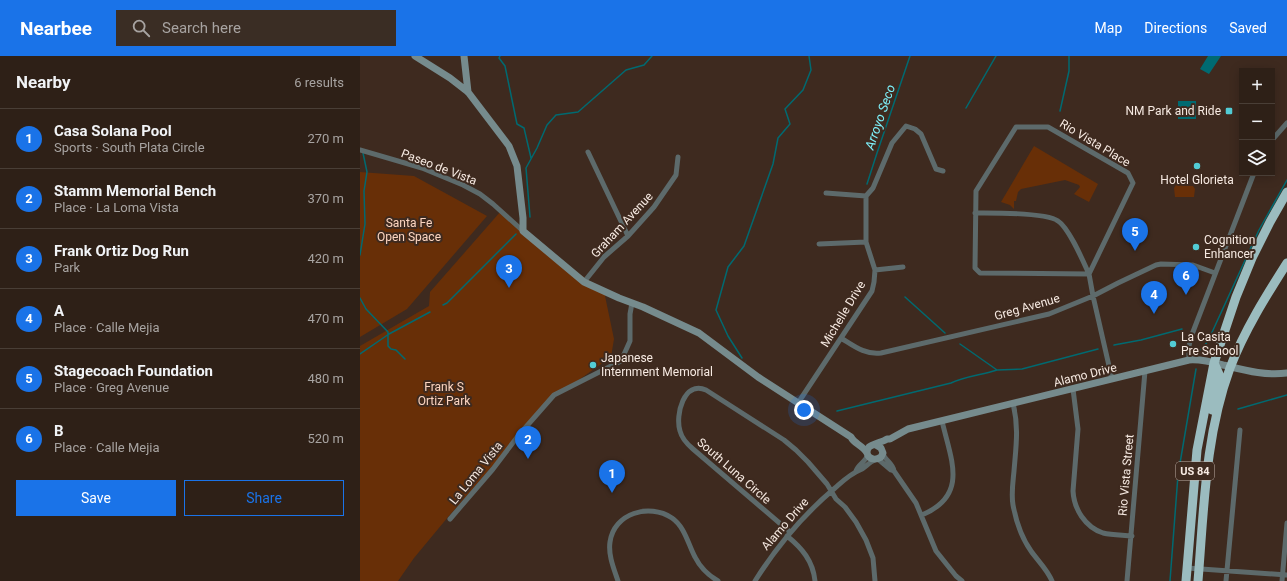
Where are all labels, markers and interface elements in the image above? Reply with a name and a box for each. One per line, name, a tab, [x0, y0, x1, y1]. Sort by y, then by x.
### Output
search box	[116, 10, 396, 46]
text: Nearbee	[20, 17, 92, 40]
icon: search	[130, 17, 152, 39]
text: Search here	[162, 19, 241, 37]
text: Map	[1095, 20, 1122, 36]
text: Directions	[1144, 20, 1207, 36]
text: Saved	[1229, 20, 1267, 36]
map controls	[1239, 68, 1275, 176]
button: +	[1239, 68, 1275, 104]
text: Nearby	[16, 72, 71, 92]
text: 6 results	[294, 75, 344, 90]
water label: Arroyo Seco	[862, 82, 898, 153]
place label: NM Park and Ride	[1125, 104, 1221, 118]
button: −	[1239, 104, 1275, 140]
marker: NM Park and Ride	[1224, 106, 1234, 116]
street label: Rio Vista Place	[1057, 116, 1133, 170]
text: Casa Solana Pool	[54, 122, 172, 140]
text: 1	[25, 131, 33, 146]
text: 270 m	[307, 131, 344, 146]
text: Sports · South Plata Circle	[54, 140, 205, 155]
button: layers	[1239, 140, 1275, 176]
street label: Paseo de Vista	[399, 146, 479, 188]
marker: Hotel Glorieta	[1192, 161, 1202, 171]
place label: Hotel Glorieta	[1160, 173, 1234, 187]
text: Stamm Memorial Bench	[54, 182, 216, 200]
street label: Graham Avenue	[588, 189, 656, 261]
text: 2	[25, 191, 33, 206]
text: 370 m	[307, 191, 344, 206]
text: Place · La Loma Vista	[54, 200, 179, 215]
park label: Santa Fe Open Space	[377, 216, 441, 244]
pin: 5	[1122, 218, 1148, 251]
place label: Cognition Enhancer	[1204, 233, 1255, 261]
text: Frank Ortiz Dog Run	[54, 242, 189, 260]
marker: Cognition Enhancer	[1191, 242, 1201, 252]
text: 3	[25, 251, 33, 266]
text: 420 m	[307, 251, 344, 266]
pin: 3	[496, 255, 522, 288]
text: Park	[54, 260, 80, 275]
pin: 6	[1173, 262, 1199, 295]
street label: Michelle Drive	[818, 278, 868, 350]
pin: 4	[1141, 281, 1167, 314]
street label: Greg Avenue	[993, 291, 1061, 323]
text: A	[54, 302, 64, 320]
text: 4	[25, 311, 33, 326]
text: 470 m	[307, 311, 344, 326]
text: Place · Calle Mejia	[54, 320, 160, 335]
place label: La Casita Pre School	[1181, 330, 1239, 358]
marker: La Casita Pre School	[1168, 339, 1178, 349]
place label: Japanese Internment Memorial	[601, 351, 713, 379]
marker: Japanese Internment Memorial	[588, 360, 598, 370]
street label: Alamo Drive	[1052, 360, 1118, 390]
text: Stagecoach Foundation	[54, 362, 213, 380]
text: 5	[25, 371, 33, 386]
text: 480 m	[307, 371, 344, 386]
text: Place · Greg Avenue	[54, 380, 169, 395]
park label: Frank S Ortiz Park	[418, 380, 471, 408]
your location	[794, 400, 814, 420]
text: B	[54, 422, 64, 440]
pin: 2	[515, 426, 541, 459]
text: 6	[25, 431, 33, 446]
text: 520 m	[307, 431, 344, 446]
street label: Rio Vista Street	[1115, 433, 1137, 516]
street label: South Luna Circle	[694, 435, 774, 507]
street label: La Loma Vista	[446, 439, 506, 507]
text: Place · Calle Mejia	[54, 440, 160, 455]
pin: 1	[599, 460, 625, 493]
road number: US 84	[1176, 462, 1214, 480]
button: Save	[16, 480, 176, 516]
button: Share	[184, 480, 344, 516]
street label: Alamo Drive	[759, 495, 811, 553]

